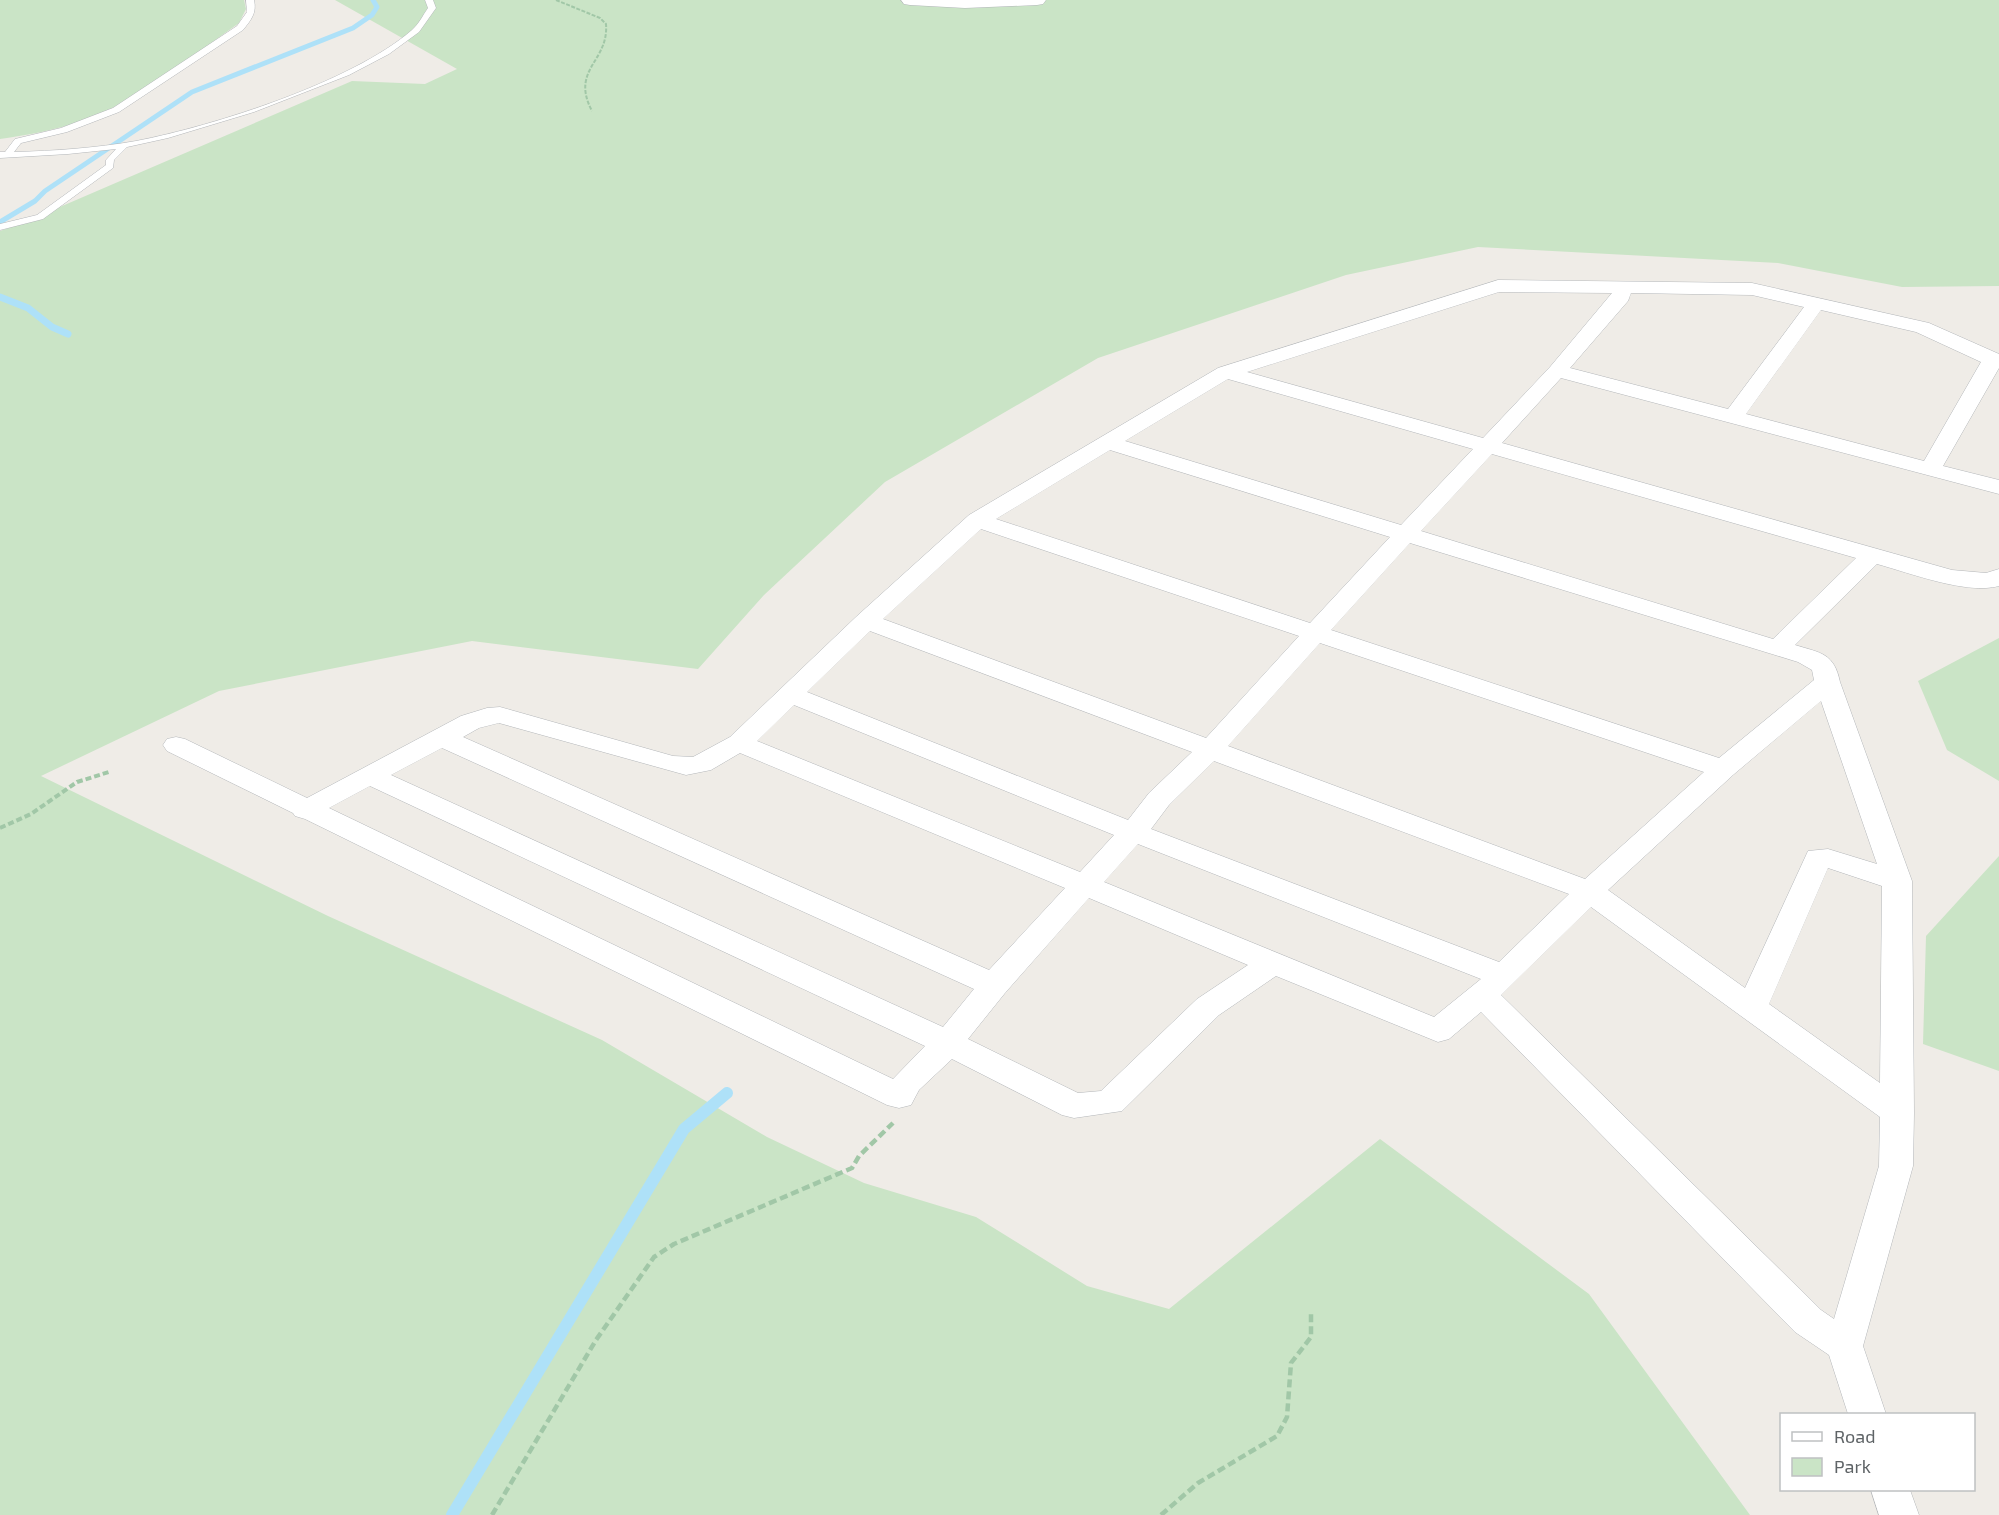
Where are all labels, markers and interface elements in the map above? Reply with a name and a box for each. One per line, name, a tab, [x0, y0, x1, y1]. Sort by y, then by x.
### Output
legend	[1780, 1413, 1975, 1491]
text: Road	[1834, 1425, 1875, 1447]
text: Park	[1834, 1455, 1871, 1477]

